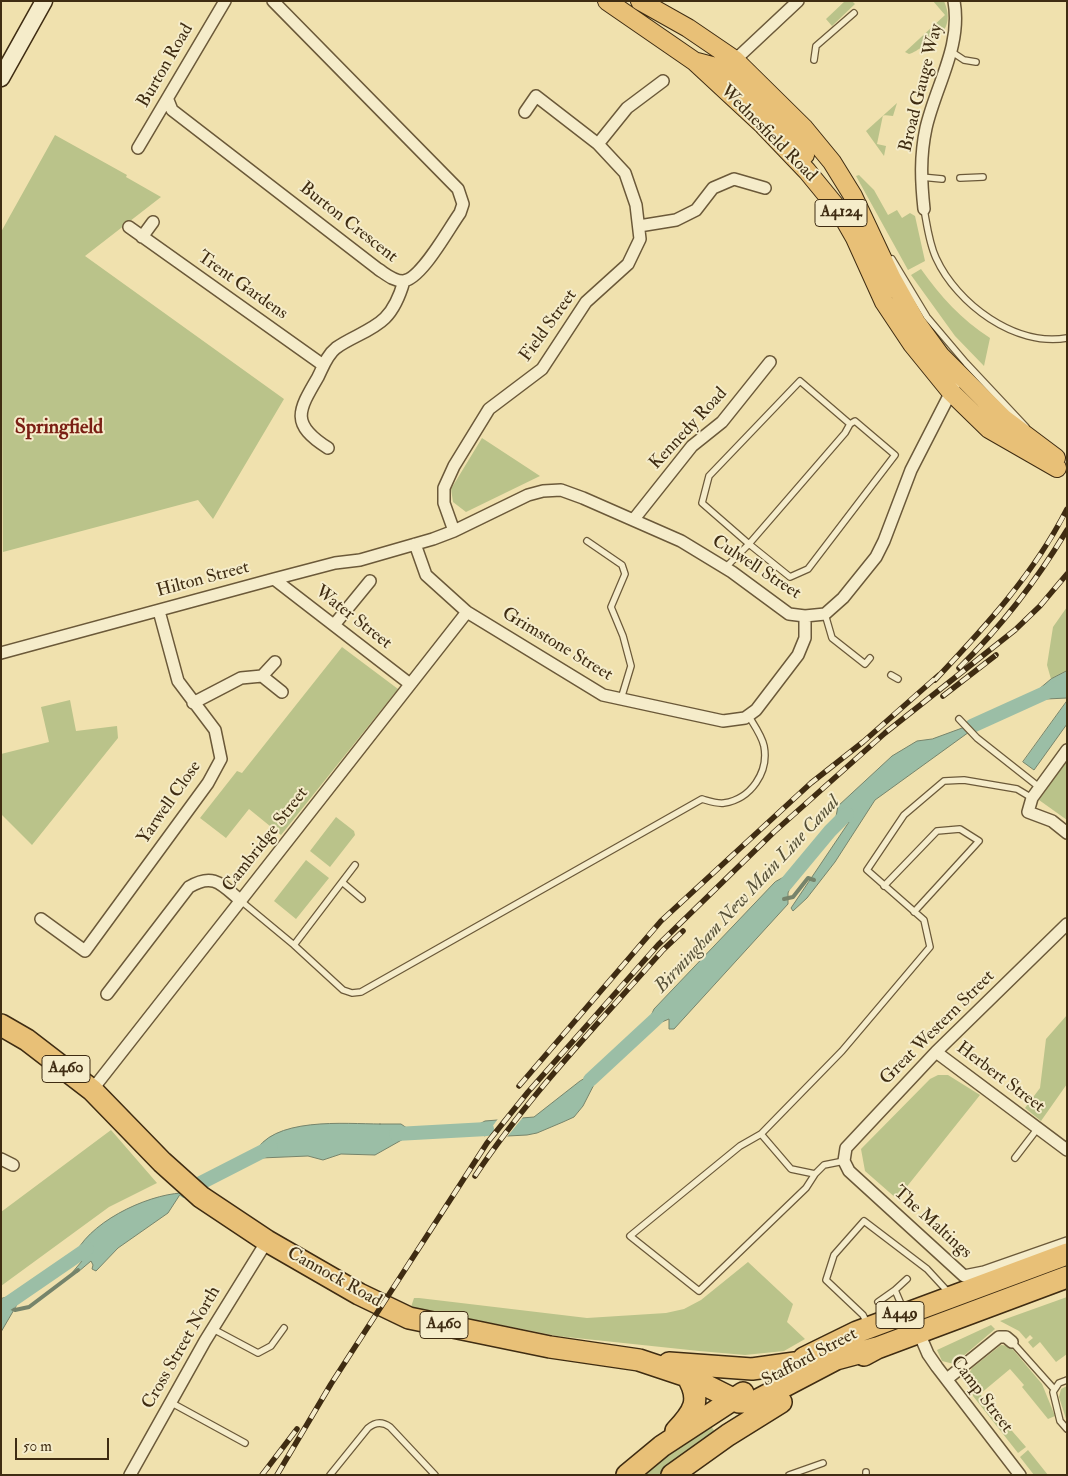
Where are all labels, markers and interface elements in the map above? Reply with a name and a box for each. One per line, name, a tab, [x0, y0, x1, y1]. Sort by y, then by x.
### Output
street label: Burton Road	[133, 20, 199, 112]
street label: Broad Gauge Way	[896, 22, 948, 154]
street label: Wednesfield Road	[715, 81, 821, 187]
street label: Burton Crescent	[295, 178, 401, 268]
road number: A4124	[815, 200, 867, 227]
street label: Trent Gardens	[193, 247, 291, 325]
street label: Field Street	[516, 286, 582, 366]
street label: Kennedy Road	[646, 384, 732, 474]
district label: Springfield	[15, 417, 103, 441]
street label: Culwell Street	[707, 531, 805, 605]
street label: Hilton Street	[154, 557, 252, 603]
street label: Water Street	[310, 581, 396, 655]
street label: Grimstone Street	[498, 604, 616, 686]
street label: Yarwell Close	[133, 757, 207, 849]
street label: Cambridge Street	[218, 783, 314, 897]
water label: Birmingham New Main Line Canal	[651, 792, 845, 998]
street label: Great Western Street	[876, 966, 1000, 1090]
street label: Herbert Street	[952, 1038, 1048, 1118]
road number: A460	[42, 1056, 90, 1082]
street label: The Maltings	[888, 1182, 976, 1264]
street label: Cannock Road	[283, 1243, 385, 1313]
street label: Cross Street North	[138, 1283, 226, 1413]
road number: A449	[876, 1302, 924, 1328]
road number: A460	[420, 1312, 468, 1338]
street label: Stafford Street	[759, 1324, 861, 1392]
street label: Camp Street	[945, 1352, 1017, 1438]
scale bar	[18, 1428, 111, 1460]
text: 50 m	[23, 1437, 52, 1456]

